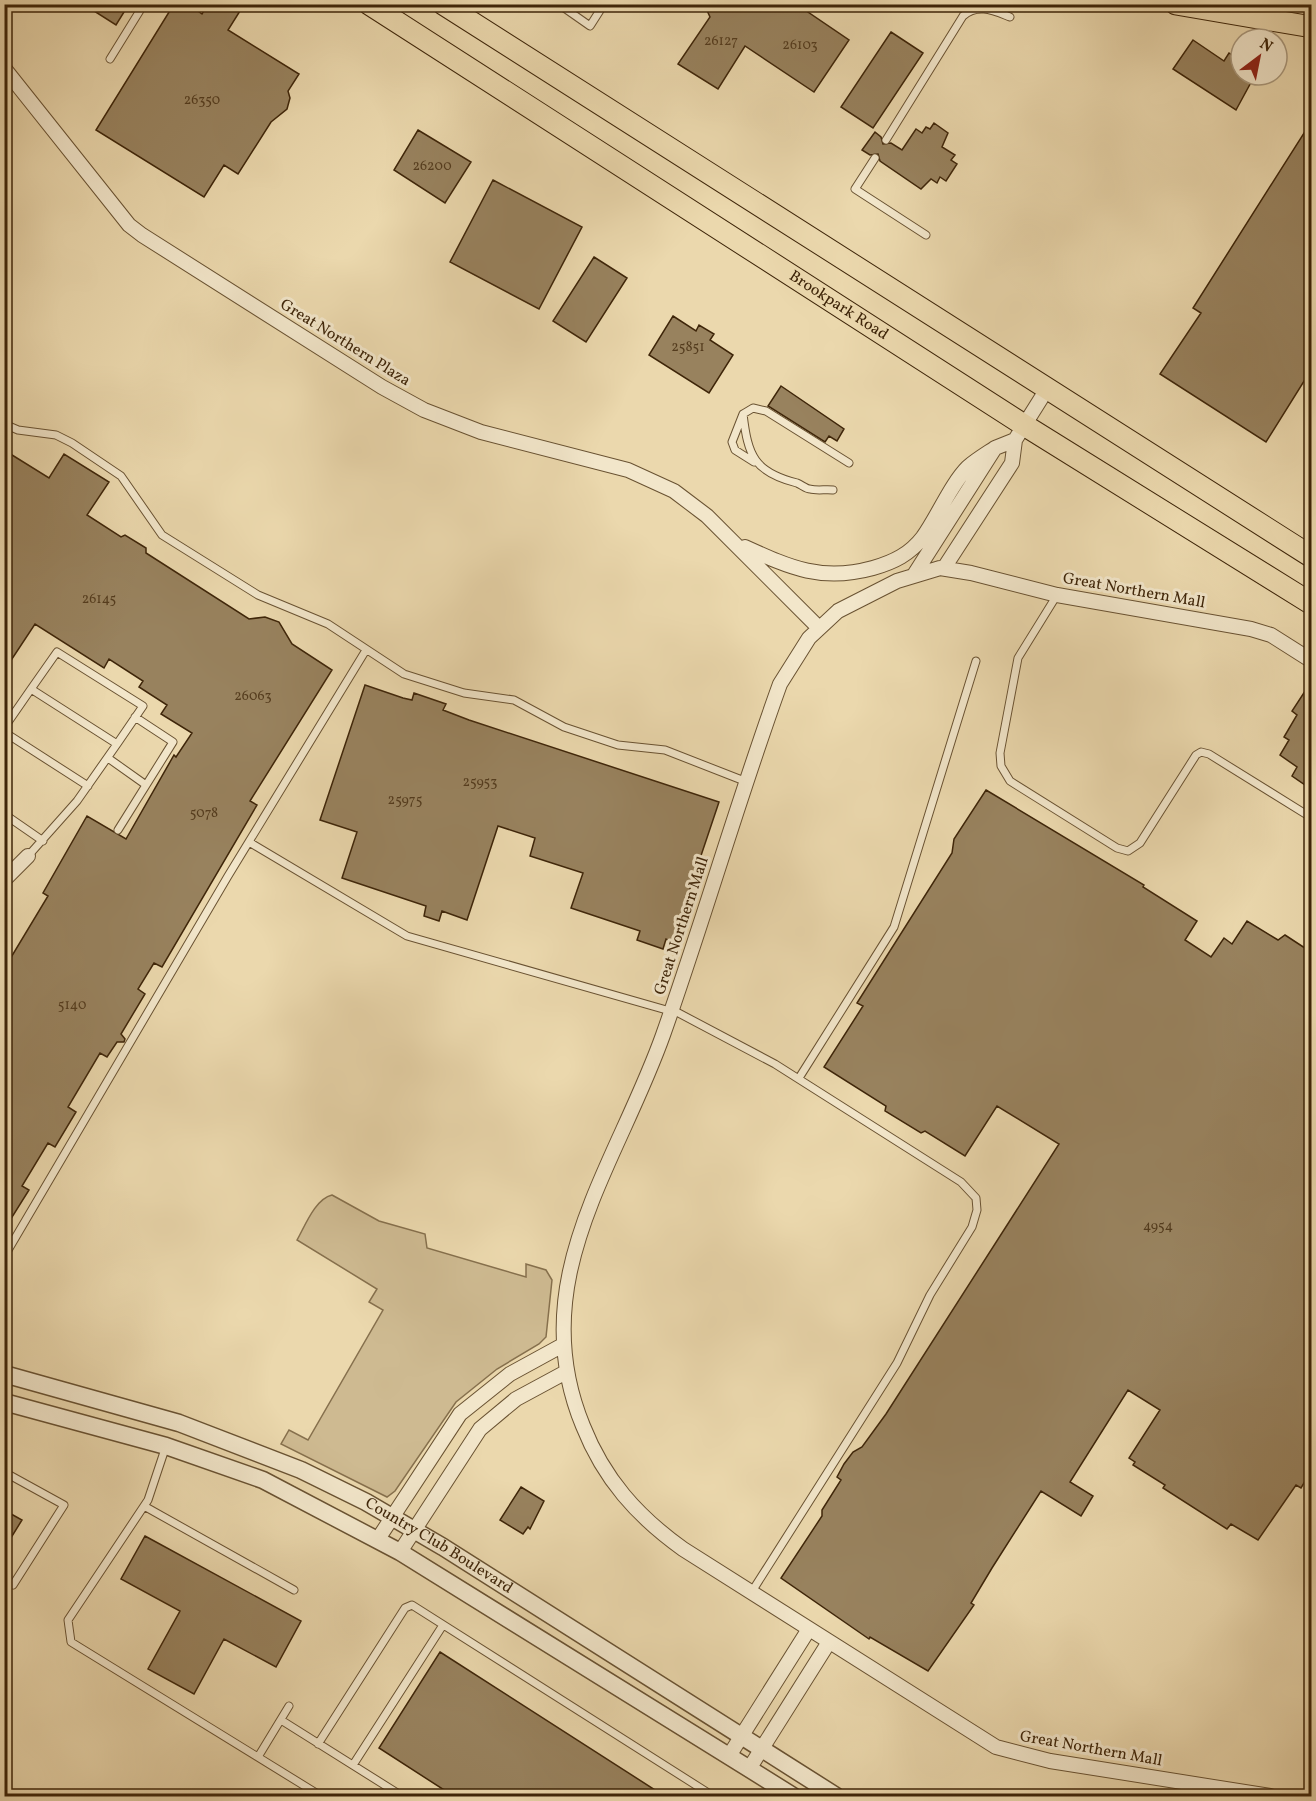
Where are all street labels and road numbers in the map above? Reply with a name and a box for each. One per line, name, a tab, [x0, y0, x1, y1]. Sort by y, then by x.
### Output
street label: Brookpark Road	[784, 266, 892, 346]
street label: Great Northern Plaza	[276, 294, 414, 392]
street label: Great Northern Mall	[1061, 568, 1207, 614]
street label: Great Northern Mall	[649, 854, 715, 998]
street label: Country Club Boulevard	[361, 1493, 517, 1599]
street label: Great Northern Mall	[1018, 1726, 1164, 1772]

